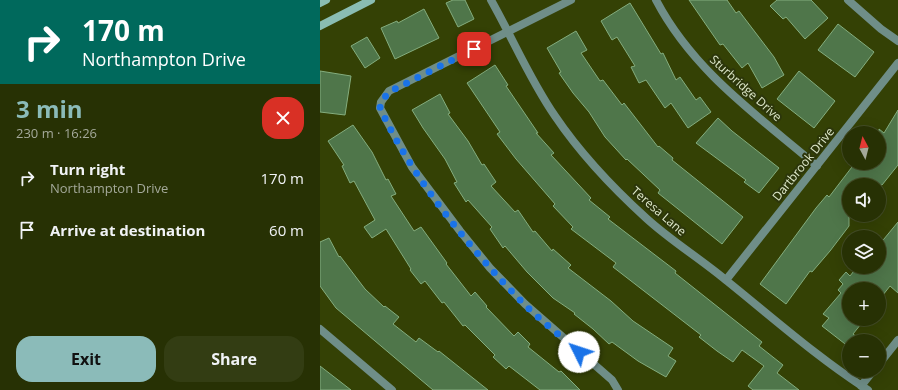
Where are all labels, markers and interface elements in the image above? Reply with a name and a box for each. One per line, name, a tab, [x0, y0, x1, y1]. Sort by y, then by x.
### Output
text: 170 m	[82, 11, 165, 49]
icon: right	[16, 16, 68, 68]
pin	[457, 32, 491, 66]
icon: arrive	[463, 38, 485, 60]
text: Northampton Drive	[82, 47, 246, 71]
street label: Sturbridge Drive	[706, 51, 786, 125]
text: 3 min	[16, 92, 83, 125]
button: close	[262, 97, 304, 139]
street label: Dartbrook Drive	[768, 123, 838, 204]
text: 230 m · 16:26	[16, 124, 97, 142]
north arrow	[842, 126, 886, 170]
map controls	[842, 126, 886, 378]
text: Turn right	[50, 159, 125, 179]
icon: right	[16, 167, 38, 189]
text: 170 m	[260, 168, 304, 188]
button: sound	[842, 178, 886, 222]
text: Northampton Drive	[50, 179, 168, 197]
street label: Teresa Lane	[628, 182, 690, 240]
icon: arrive	[16, 219, 38, 241]
text: Arrive at destination	[50, 220, 205, 240]
text: 60 m	[269, 220, 304, 240]
button: layers	[842, 230, 886, 274]
button: +	[842, 282, 886, 326]
position arrow	[558, 331, 600, 373]
button: −	[842, 334, 886, 378]
button: Exit	[16, 336, 156, 382]
button: Share	[164, 336, 304, 382]

